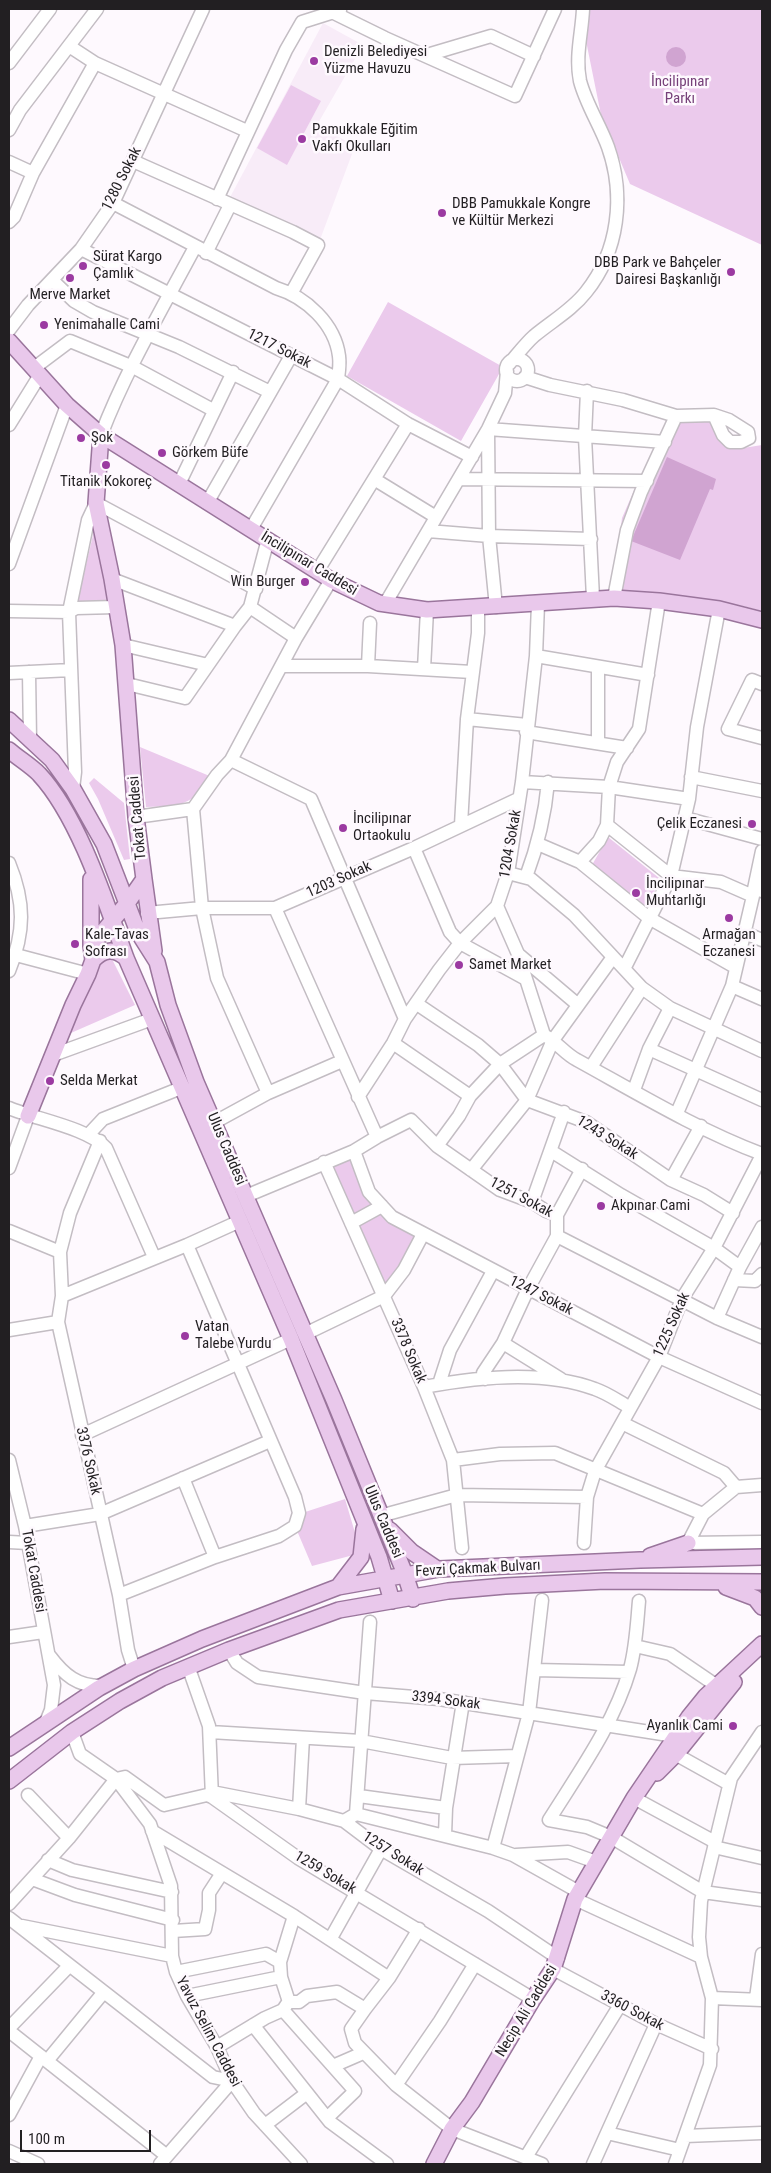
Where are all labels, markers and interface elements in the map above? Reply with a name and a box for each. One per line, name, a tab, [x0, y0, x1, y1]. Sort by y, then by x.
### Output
place label: Denizli Belediyesi Yüzme Havuzu	[324, 43, 427, 78]
marker: Denizli Belediyesi Yüzme Havuzu	[308, 55, 320, 67]
park label: İncilipınar Parkı	[651, 73, 709, 108]
place label: Pamukkale Eğitim Vakfı Okulları	[312, 121, 418, 156]
marker: Pamukkale Eğitim Vakfı Okulları	[296, 133, 308, 145]
street label: 1280 Sokak	[98, 144, 146, 214]
place label: DBB Pamukkale Kongre ve Kültür Merkezi	[452, 195, 591, 230]
marker: DBB Pamukkale Kongre ve Kültür Merkezi	[436, 207, 448, 219]
place label: Sürat Kargo Çamlık	[93, 248, 162, 283]
place label: DBB Park ve Bahçeler Dairesi Başkanlığı	[594, 254, 721, 289]
marker: Sürat Kargo Çamlık	[77, 260, 89, 272]
marker: DBB Park ve Bahçeler Dairesi Başkanlığı	[725, 266, 737, 278]
marker: Merve Market	[64, 272, 76, 284]
place label: Merve Market	[29, 286, 111, 304]
place label: Yenimahalle Cami	[54, 316, 160, 334]
marker: Yenimahalle Cami	[38, 319, 50, 331]
street label: 1217 Sokak	[244, 325, 314, 373]
place label: Şok	[91, 429, 113, 447]
marker: Şok	[75, 432, 87, 444]
place label: Görkem Büfe	[172, 444, 248, 462]
marker: Görkem Büfe	[156, 447, 168, 459]
marker: Titanik Kokoreç	[100, 459, 112, 471]
place label: Titanik Kokoreç	[60, 473, 152, 491]
street label: İncilipınar Caddesi	[257, 528, 361, 600]
place label: Win Burger	[231, 573, 295, 591]
marker: Win Burger	[299, 576, 311, 588]
street label: Tokat Caddesi	[125, 775, 151, 861]
street label: 1204 Sokak	[496, 808, 526, 880]
place label: İncilipınar Ortaokulu	[353, 810, 411, 845]
place label: Çelik Eczanesi	[657, 815, 742, 833]
marker: Çelik Eczanesi	[746, 818, 758, 830]
marker: İncilipınar Ortaokulu	[337, 822, 349, 834]
street label: 1203 Sokak	[304, 858, 374, 902]
place label: İncilipınar Muhtarlığı	[646, 875, 706, 910]
marker: İncilipınar Muhtarlığı	[630, 887, 642, 899]
marker: Armağan Eczanesi	[723, 912, 735, 924]
place label: Kale-Tavas Sofrası	[85, 926, 149, 961]
place label: Armağan Eczanesi	[702, 926, 756, 961]
marker: Kale-Tavas Sofrası	[69, 938, 81, 950]
place label: Samet Market	[469, 956, 551, 974]
marker: Samet Market	[453, 959, 465, 971]
place label: Selda Merkat	[60, 1072, 138, 1090]
marker: Selda Merkat	[44, 1075, 56, 1087]
street label: Ulus Caddesi	[203, 1110, 249, 1188]
street label: 1243 Sokak	[573, 1112, 641, 1164]
street label: 1251 Sokak	[486, 1174, 556, 1222]
place label: Akpınar Cami	[611, 1197, 690, 1215]
marker: Akpınar Cami	[595, 1200, 607, 1212]
street label: 1247 Sokak	[506, 1272, 576, 1320]
street label: 1225 Sokak	[650, 1290, 694, 1360]
street label: 3378 Sokak	[386, 1316, 430, 1386]
place label: Vatan Talebe Yurdu	[195, 1318, 271, 1353]
marker: Vatan Talebe Yurdu	[179, 1330, 191, 1342]
street label: 3376 Sokak	[71, 1425, 105, 1497]
street label: Ulus Caddesi	[360, 1483, 406, 1561]
street label: Tokat Caddesi	[17, 1528, 49, 1614]
street label: Fevzi Çakmak Bulvarı	[415, 1557, 541, 1581]
street label: 3394 Sokak	[411, 1688, 481, 1714]
place label: Ayanlık Cami	[647, 1717, 723, 1735]
marker: Ayanlık Cami	[727, 1720, 739, 1732]
street label: 1257 Sokak	[359, 1828, 427, 1880]
street label: 1259 Sokak	[291, 1847, 359, 1899]
street label: Necip Ali Caddesi	[492, 1962, 562, 2060]
street label: Yavuz Selim Caddesi	[171, 1974, 245, 2090]
street label: 3360 Sokak	[597, 1987, 667, 2035]
scale bar	[22, 2120, 154, 2152]
text: 100 m	[28, 2130, 65, 2148]

